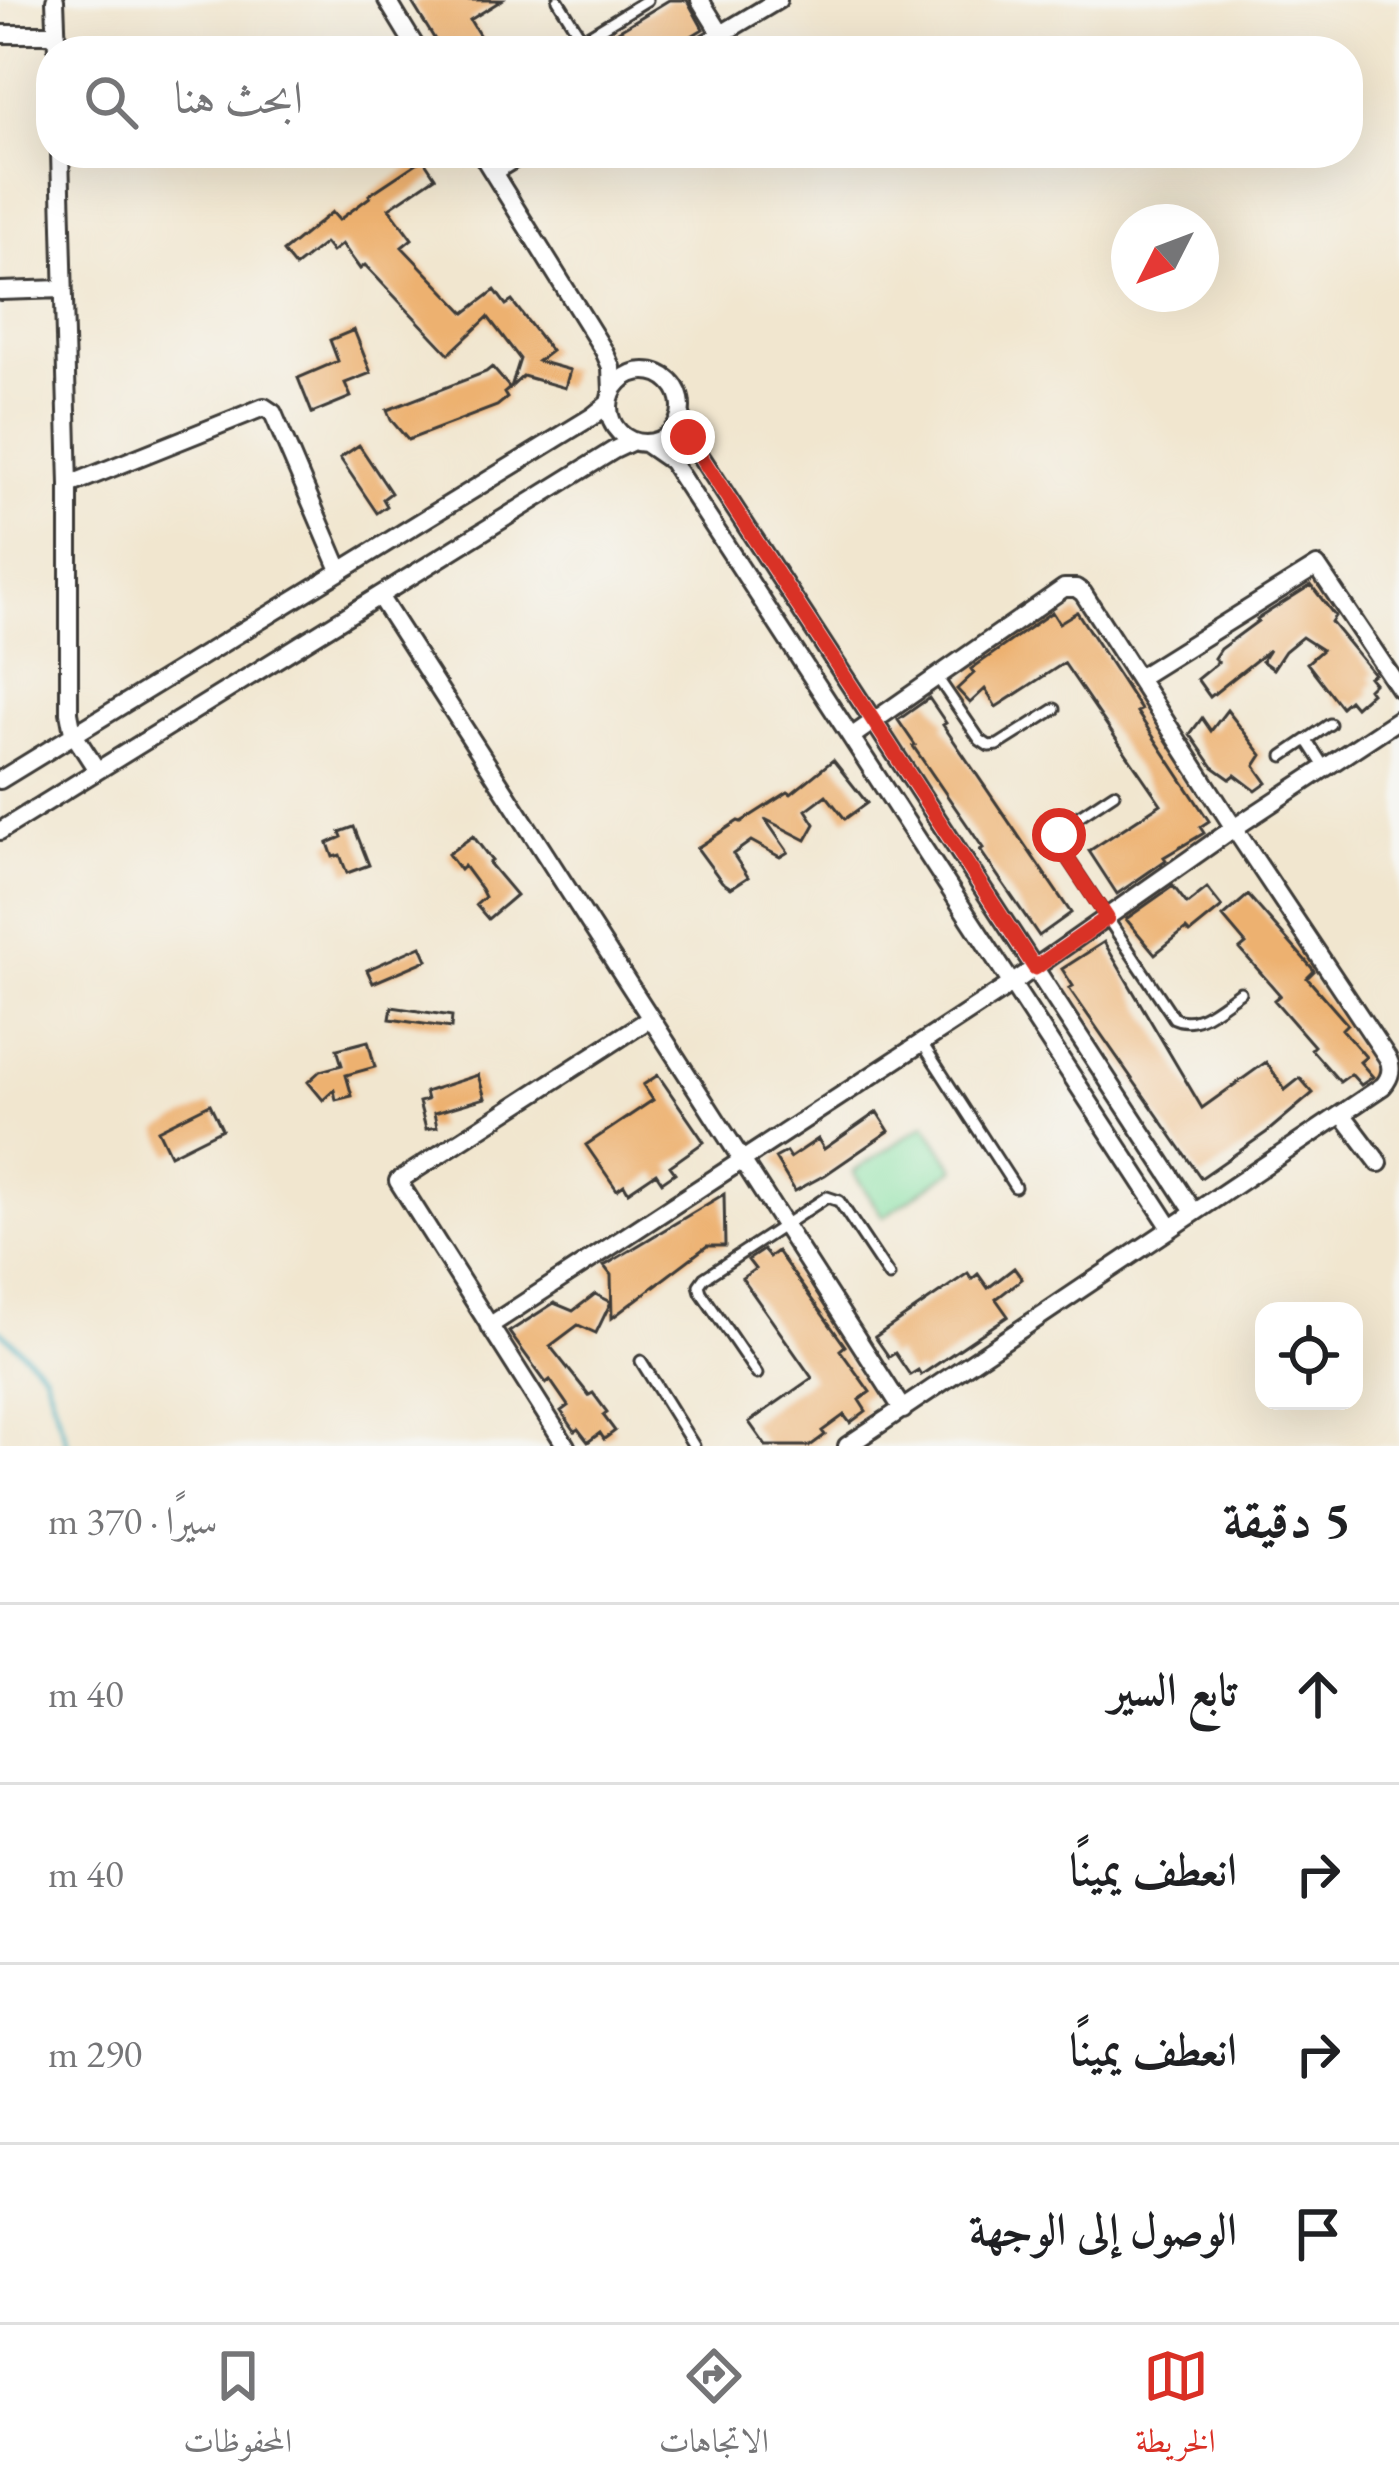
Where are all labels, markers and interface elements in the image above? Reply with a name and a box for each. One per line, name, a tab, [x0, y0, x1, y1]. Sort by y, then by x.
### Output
search box	[36, 36, 1363, 168]
text: ابحث هنا	[174, 68, 303, 126]
icon: search	[78, 69, 144, 135]
north arrow	[1111, 204, 1219, 312]
route end	[661, 410, 715, 464]
route start	[1032, 808, 1086, 862]
map controls	[1255, 1302, 1363, 1410]
button: locate	[1255, 1302, 1363, 1410]
text: 5 دقيقة	[1223, 1486, 1351, 1552]
text: سيرًا · 370 m	[48, 1495, 218, 1546]
text: تابع السير	[1109, 1660, 1237, 1718]
icon: ahead	[1285, 1661, 1351, 1727]
text: 40 m	[48, 1668, 124, 1719]
text: انعطف يمينًا	[1070, 1840, 1237, 1898]
icon: right	[1285, 1841, 1351, 1907]
text: 40 m	[48, 1848, 124, 1899]
text: انعطف يمينًا	[1070, 2020, 1237, 2078]
icon: right	[1285, 2021, 1351, 2087]
text: 290 m	[48, 2028, 142, 2079]
text: الوصول إلى الوجهة	[969, 2200, 1237, 2258]
icon: arrive	[1285, 2201, 1351, 2267]
tab: المحفوظات	[183, 2343, 292, 2473]
tab: الاتجاهات	[659, 2343, 769, 2473]
tab: الخريطة	[1135, 2343, 1216, 2473]

